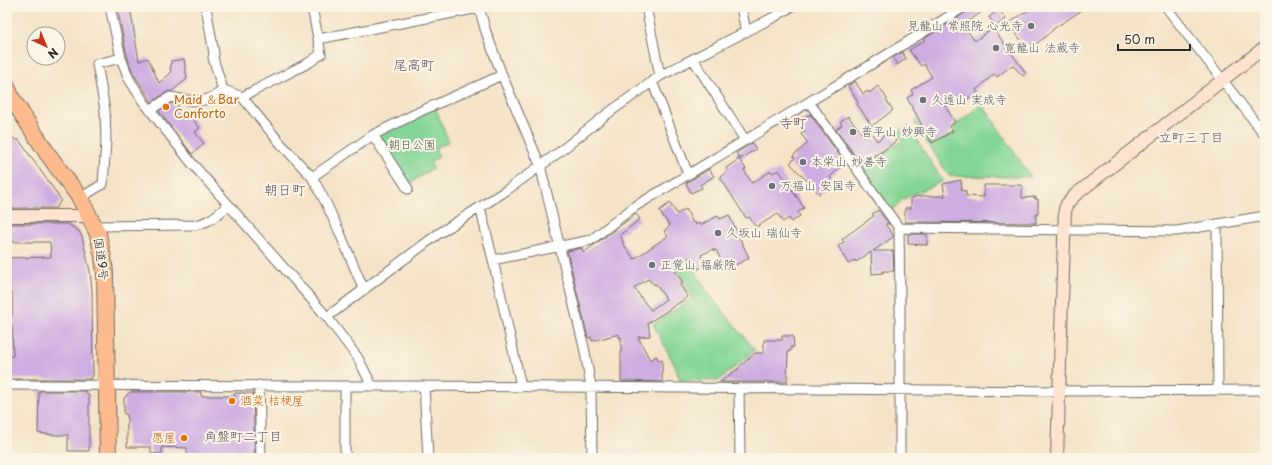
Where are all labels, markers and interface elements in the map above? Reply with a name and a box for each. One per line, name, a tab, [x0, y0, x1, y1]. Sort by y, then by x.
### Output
place label: 見龍山 常照院 心光寺	[907, 16, 1023, 34]
marker: 見龍山 常照院 心光寺	[1026, 21, 1036, 31]
north arrow	[26, 26, 66, 66]
scale bar	[1118, 26, 1190, 52]
text: 50 m	[1124, 30, 1155, 48]
place label: 寛龍山 法蔵寺	[1004, 38, 1080, 56]
marker: 寛龍山 法蔵寺	[991, 43, 1001, 53]
text: N	[44, 44, 62, 63]
district label: 尾高町	[393, 54, 435, 75]
place label: Maid ＆Bar Conforto	[174, 90, 239, 122]
place label: 久遠山 実成寺	[931, 90, 1007, 108]
marker: 久遠山 実成寺	[918, 95, 928, 105]
marker: Maid ＆Bar Conforto	[161, 102, 171, 112]
district label: 寺町	[779, 112, 807, 133]
place label: 普平山 妙興寺	[861, 122, 937, 140]
marker: 普平山 妙興寺	[848, 127, 858, 137]
district label: 立町三丁目	[1158, 127, 1224, 146]
park label: 朝日公園	[388, 135, 436, 153]
place label: 本栄山 妙善寺	[811, 152, 887, 170]
marker: 本栄山 妙善寺	[798, 157, 808, 167]
place label: 万福山 安国寺	[780, 176, 856, 194]
district label: 朝日町	[264, 179, 306, 200]
marker: 万福山 安国寺	[767, 181, 777, 191]
place label: 久坂山 瑞仙寺	[726, 223, 802, 241]
marker: 久坂山 瑞仙寺	[713, 228, 723, 238]
street label: 国道9号	[90, 236, 114, 281]
place label: 正覚山 福厳院	[660, 255, 736, 273]
marker: 正覚山 福厳院	[647, 260, 657, 270]
place label: 酒菜 桔梗屋	[240, 391, 304, 409]
marker: 酒菜 桔梗屋	[227, 396, 237, 406]
district label: 角盤町二丁目	[204, 426, 282, 445]
place label: 愿屋	[152, 428, 176, 446]
marker: 愿屋	[179, 433, 189, 443]

